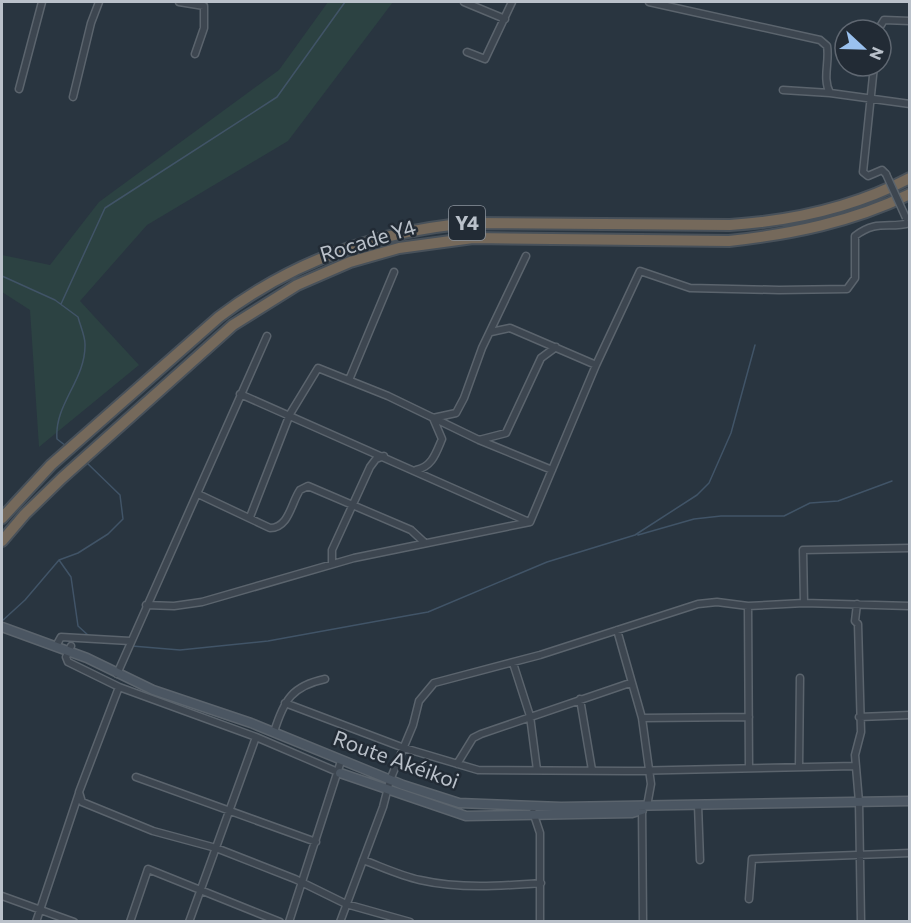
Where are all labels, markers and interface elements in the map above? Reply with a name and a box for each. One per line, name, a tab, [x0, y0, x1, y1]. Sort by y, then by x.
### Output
north arrow	[833, 18, 893, 78]
text: N	[866, 45, 888, 63]
road number: Y4	[449, 206, 485, 240]
street label: Rocade Y4	[317, 213, 419, 266]
street label: Route Akéikoi	[330, 724, 463, 793]

